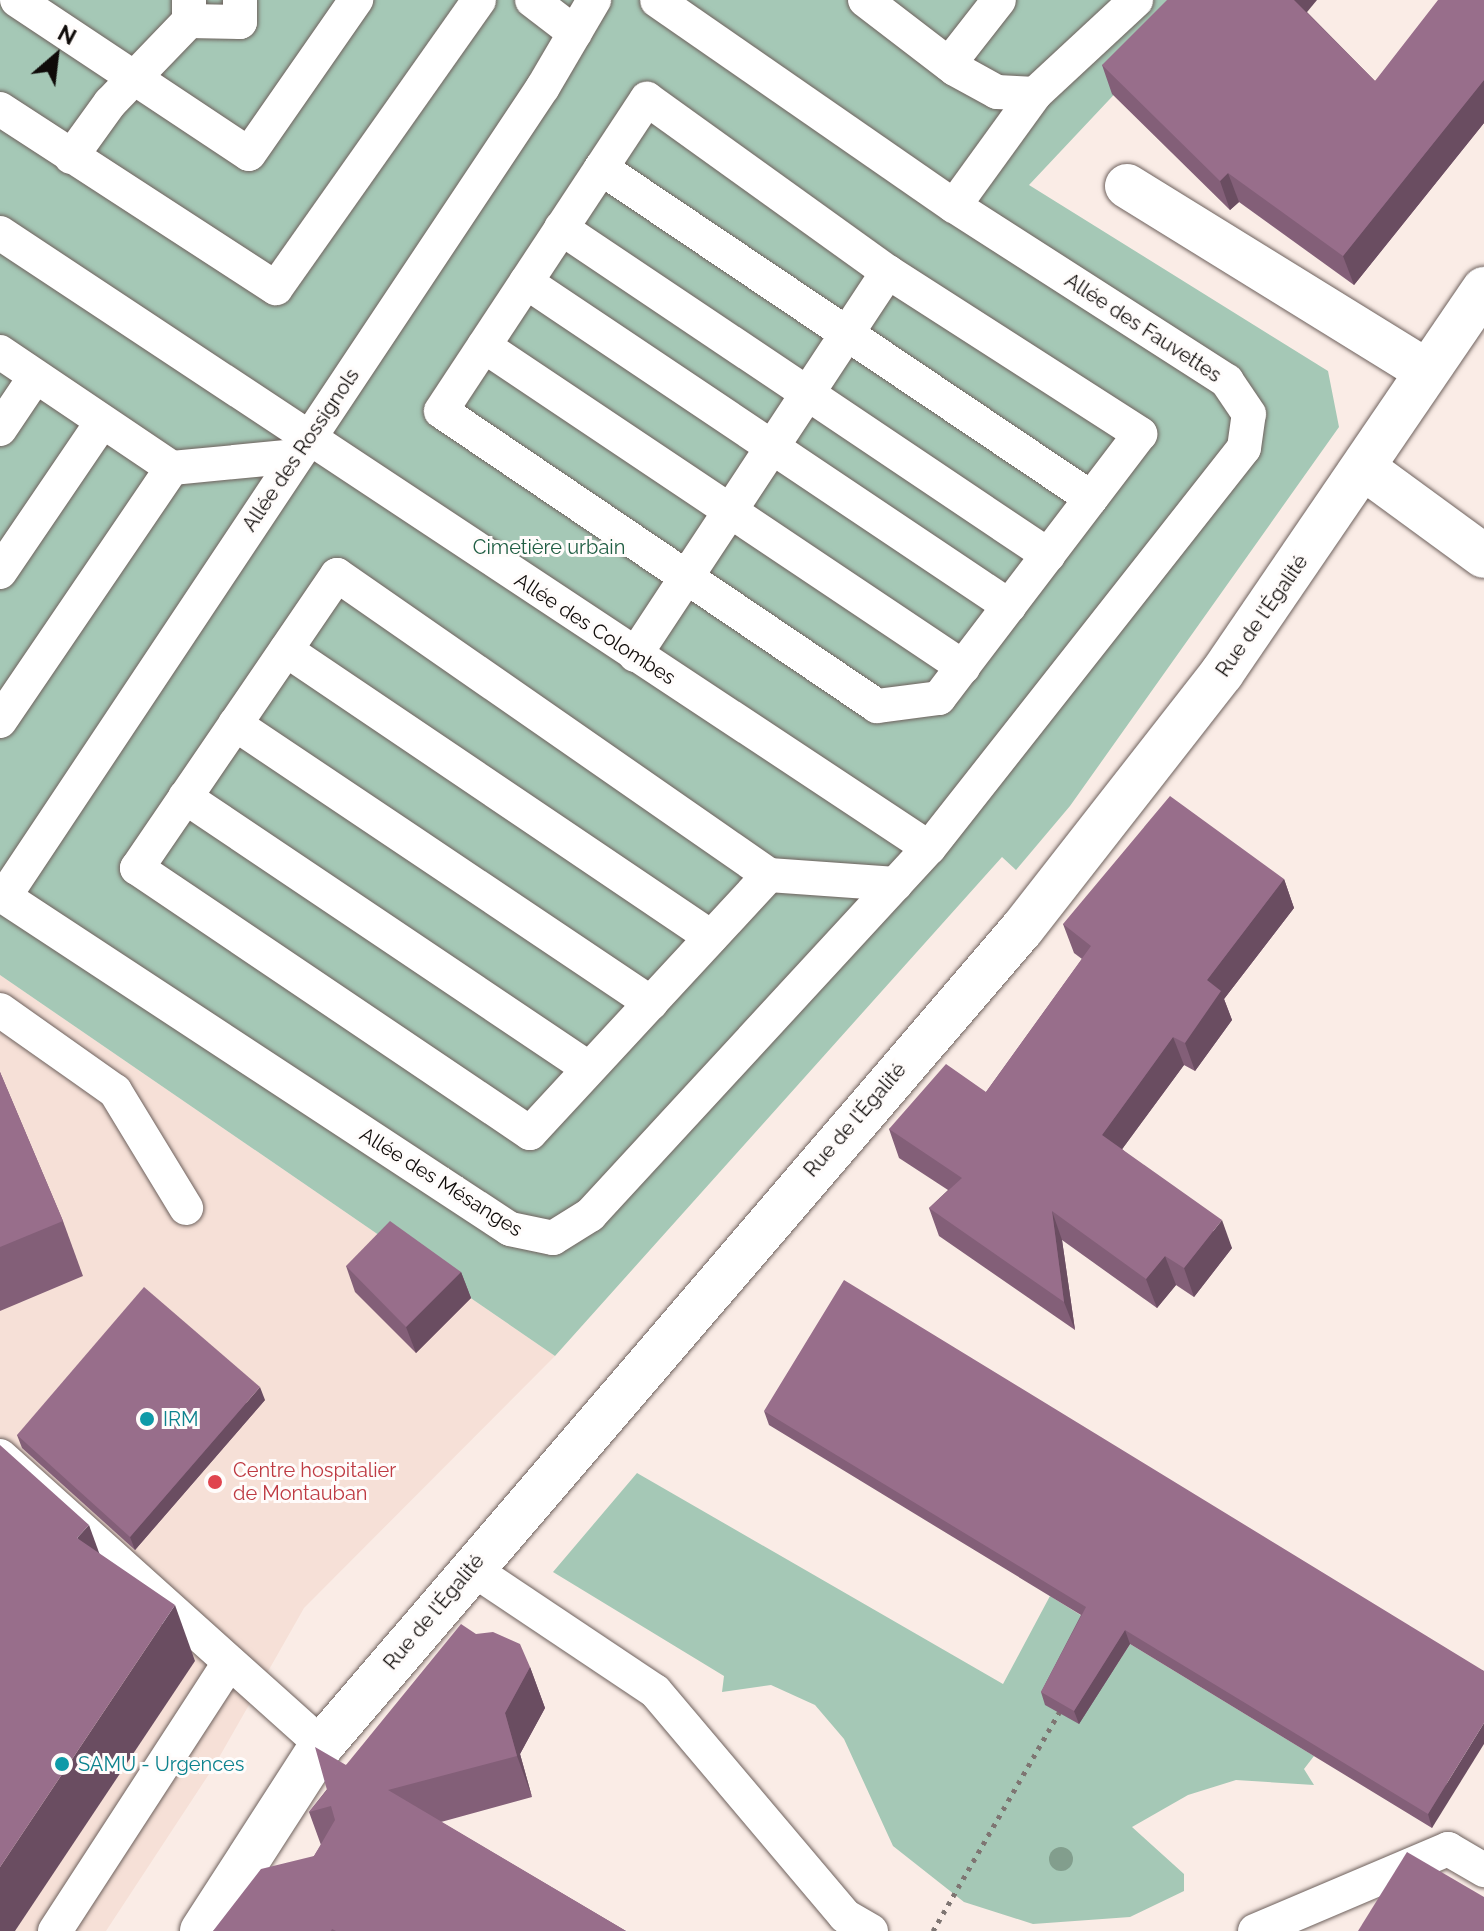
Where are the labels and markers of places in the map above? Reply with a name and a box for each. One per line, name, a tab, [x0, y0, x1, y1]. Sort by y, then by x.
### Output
place label: IRM	[163, 1407, 199, 1431]
marker: IRM	[138, 1410, 156, 1428]
place label: Centre hospitalier de Montauban	[233, 1458, 396, 1505]
marker: Centre hospitalier de Montauban	[204, 1471, 226, 1493]
place label: SAMU - Urgences	[78, 1752, 244, 1776]
marker: SAMU - Urgences	[53, 1755, 71, 1773]

